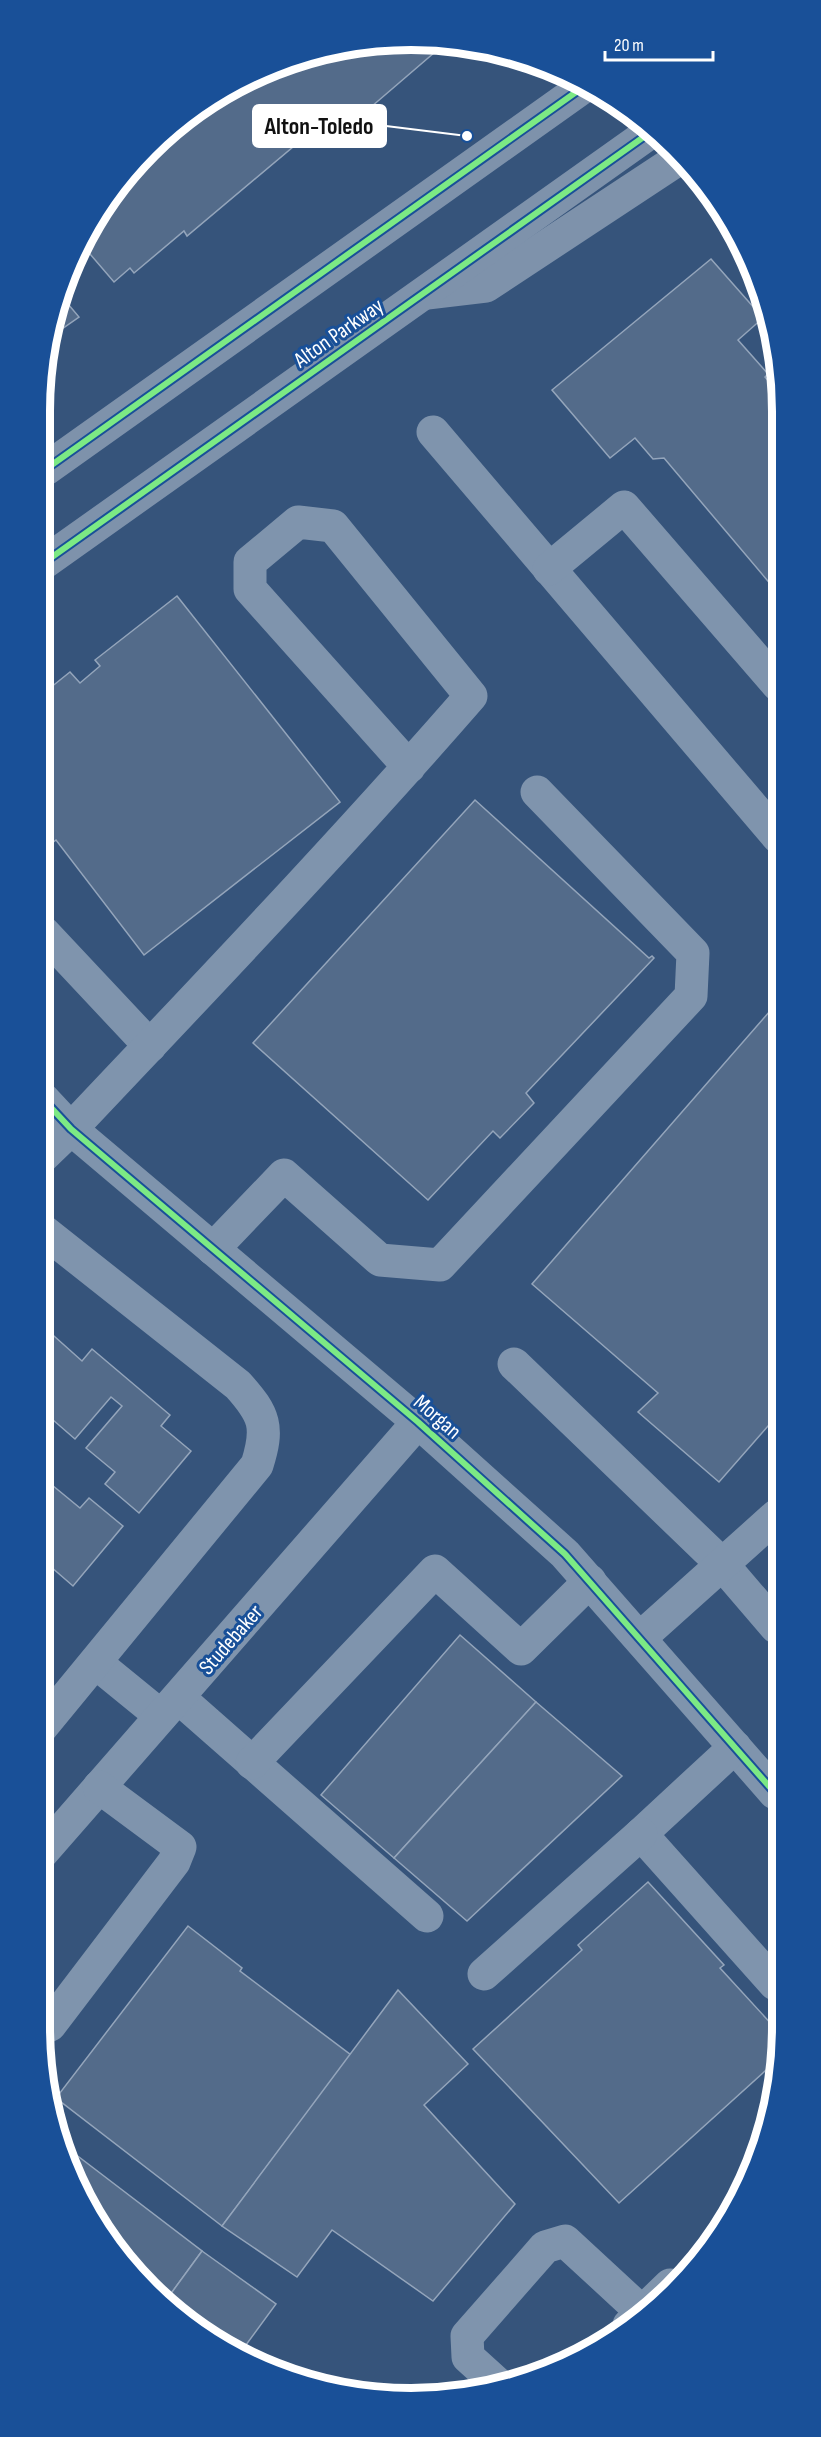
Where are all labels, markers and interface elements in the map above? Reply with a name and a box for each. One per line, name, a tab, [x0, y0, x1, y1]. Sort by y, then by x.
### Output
scale bar	[605, 24, 713, 62]
text: 20 m	[614, 35, 644, 56]
callout: Alton-Toledo	[253, 105, 386, 147]
text: Alton-Toledo	[264, 112, 373, 141]
street label: Alton Parkway	[288, 292, 389, 375]
street label: Morgan	[408, 1389, 466, 1445]
street label: Studebaker	[193, 1599, 269, 1681]

